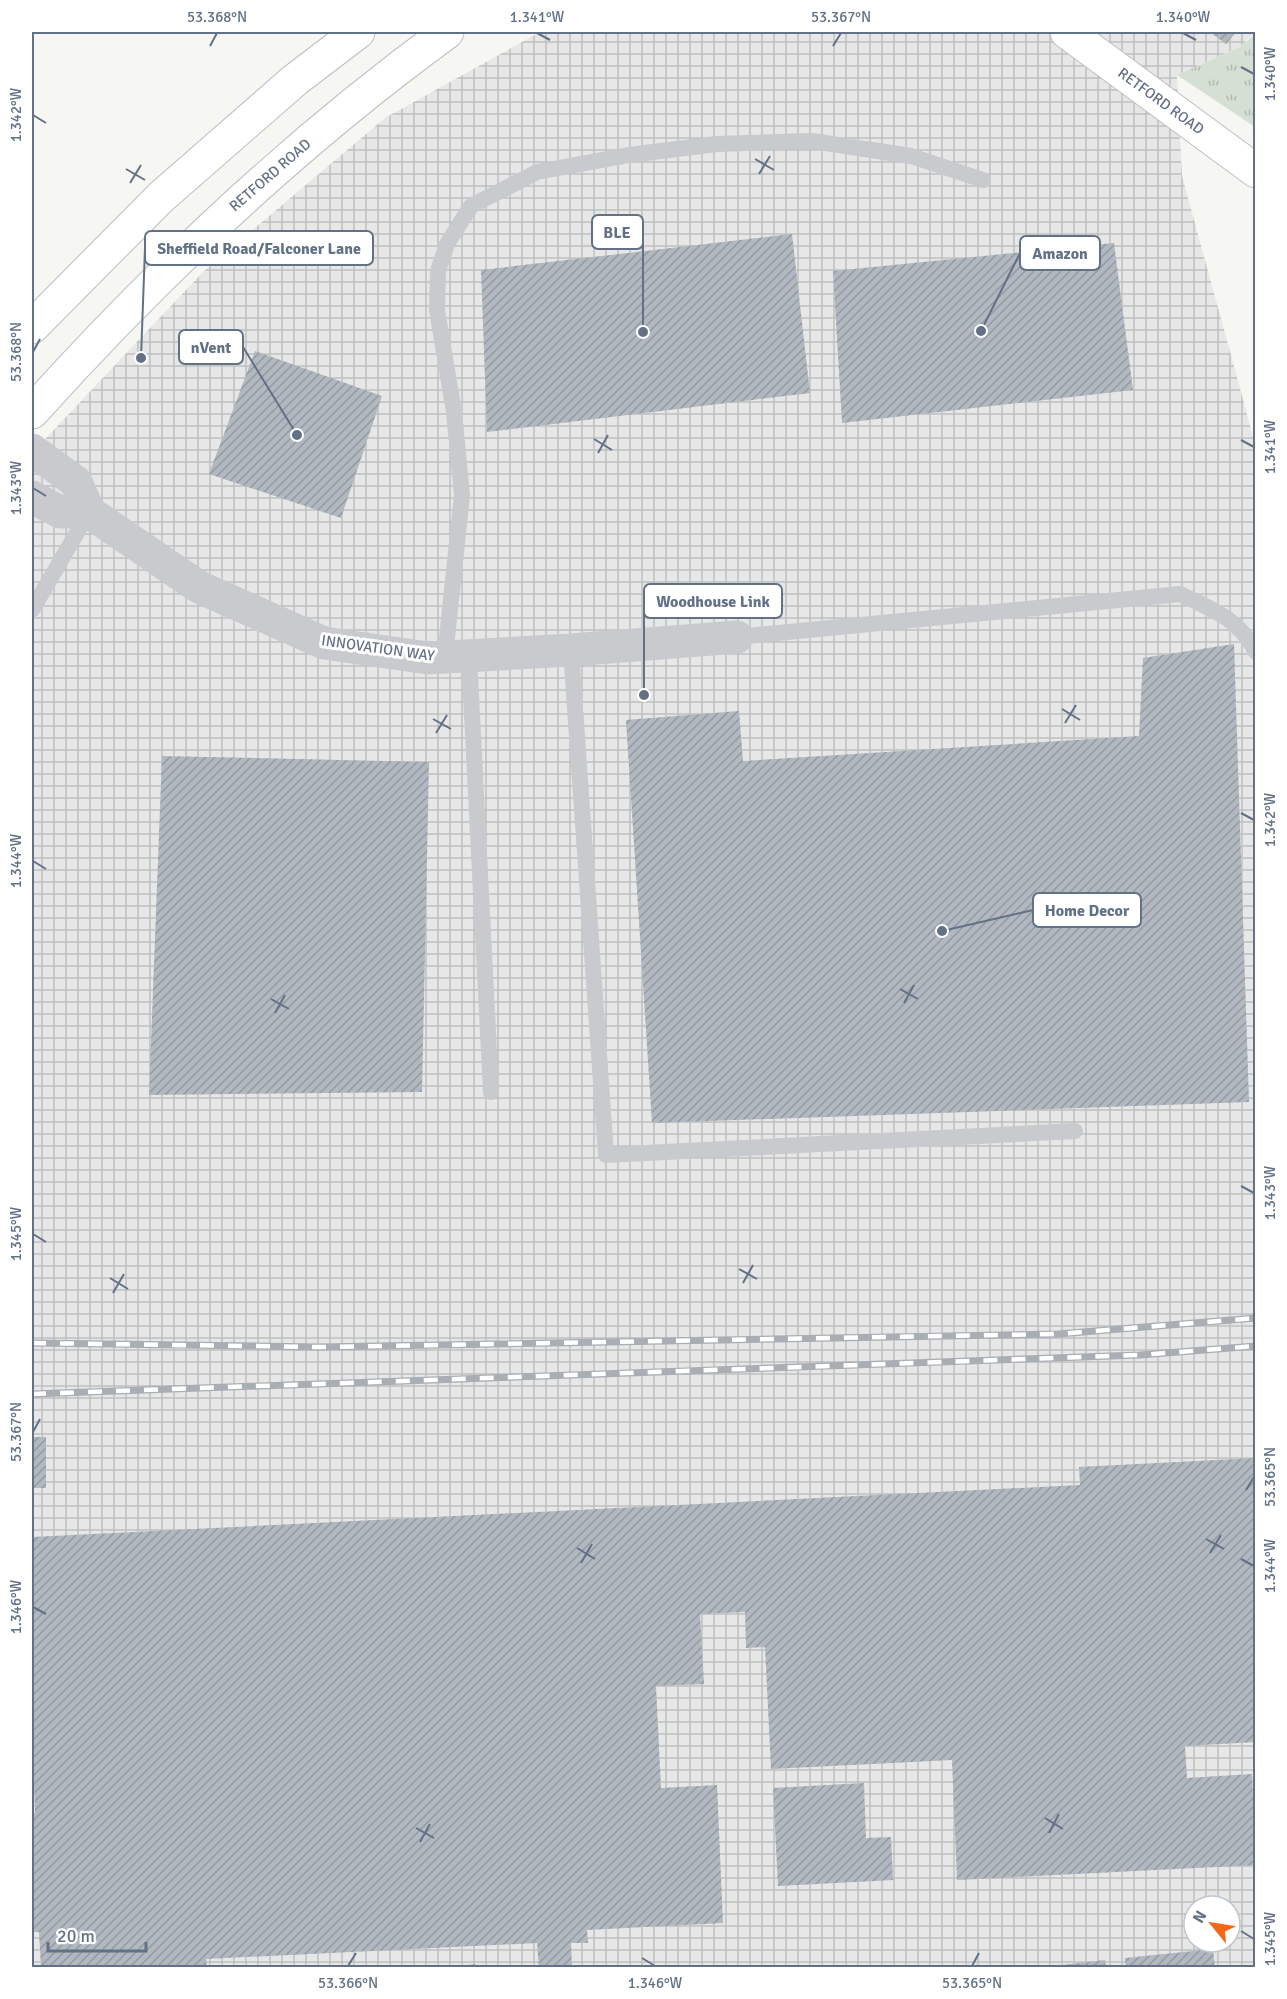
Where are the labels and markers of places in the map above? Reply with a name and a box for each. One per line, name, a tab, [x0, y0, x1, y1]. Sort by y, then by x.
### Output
callout: BLE	[592, 215, 643, 249]
callout: Sheffield Road/Falconer Lane	[145, 231, 373, 265]
callout: Amazon	[1020, 236, 1100, 270]
callout: nVent	[179, 330, 243, 364]
callout: Woodhouse Link	[644, 584, 782, 618]
callout: Home Decor	[1033, 893, 1141, 927]

